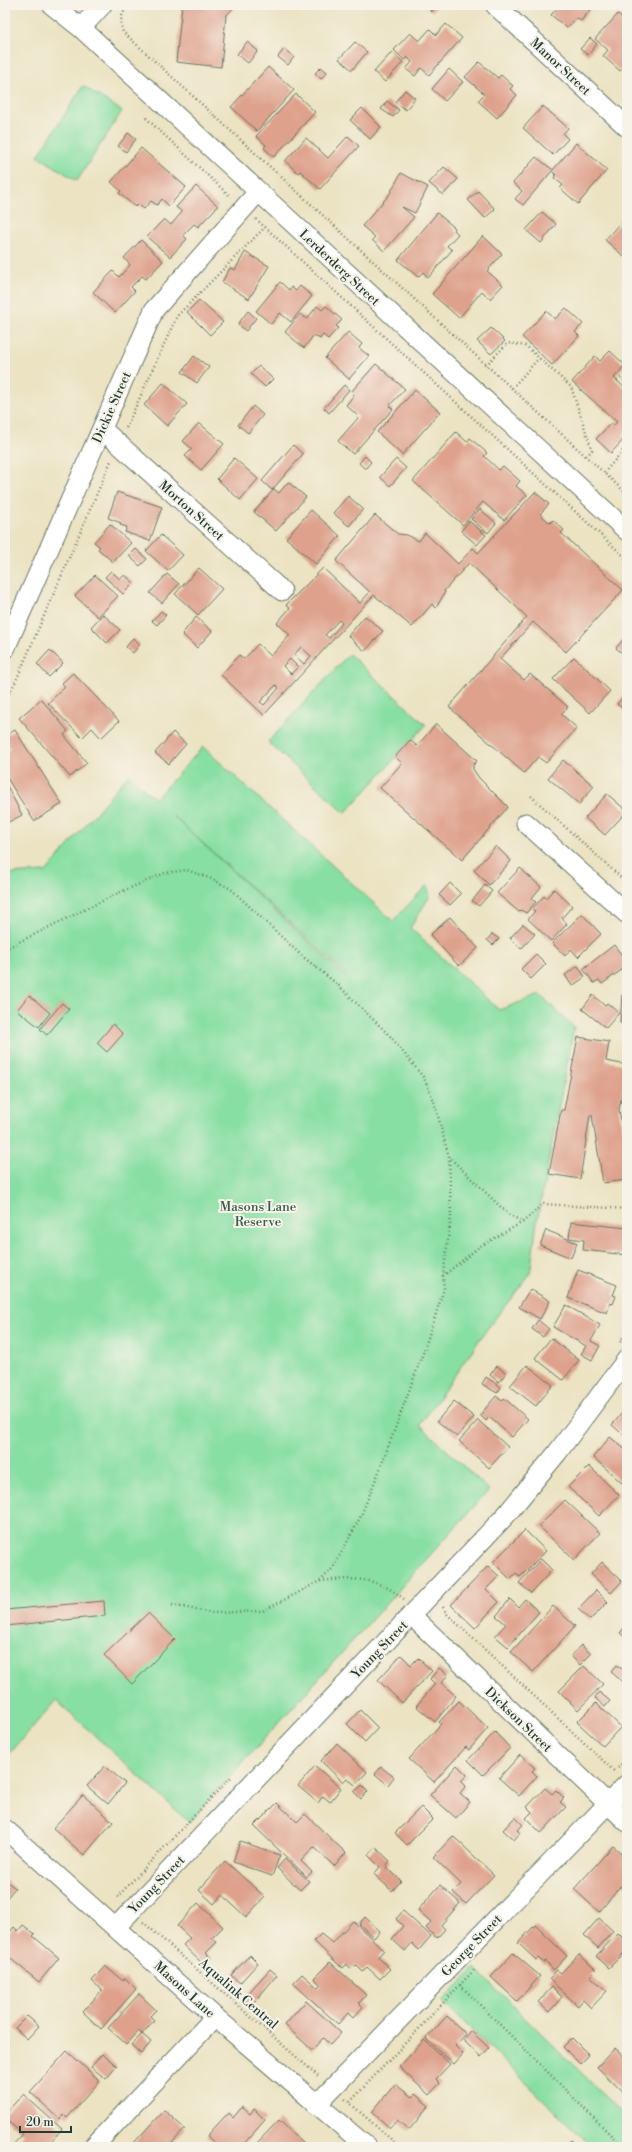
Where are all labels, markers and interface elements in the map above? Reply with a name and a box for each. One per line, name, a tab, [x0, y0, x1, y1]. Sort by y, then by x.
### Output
street label: Manor Street	[527, 35, 594, 99]
street label: Lerderderg Street	[296, 226, 383, 309]
street label: Dickie Street	[89, 369, 135, 446]
street label: Morton Street	[155, 477, 228, 544]
park label: Masons Lane Reserve	[220, 1199, 297, 1230]
street label: Young Street	[347, 1617, 412, 1683]
street label: Dickson Street	[481, 1684, 555, 1756]
street label: Young Street	[124, 1852, 189, 1918]
street label: George Street	[438, 1911, 506, 1980]
street label: Aqualink Central	[195, 1954, 281, 2033]
street label: Masons Lane	[150, 1958, 219, 2022]
scale bar	[20, 2108, 71, 2134]
text: 20 m	[26, 2115, 54, 2130]

